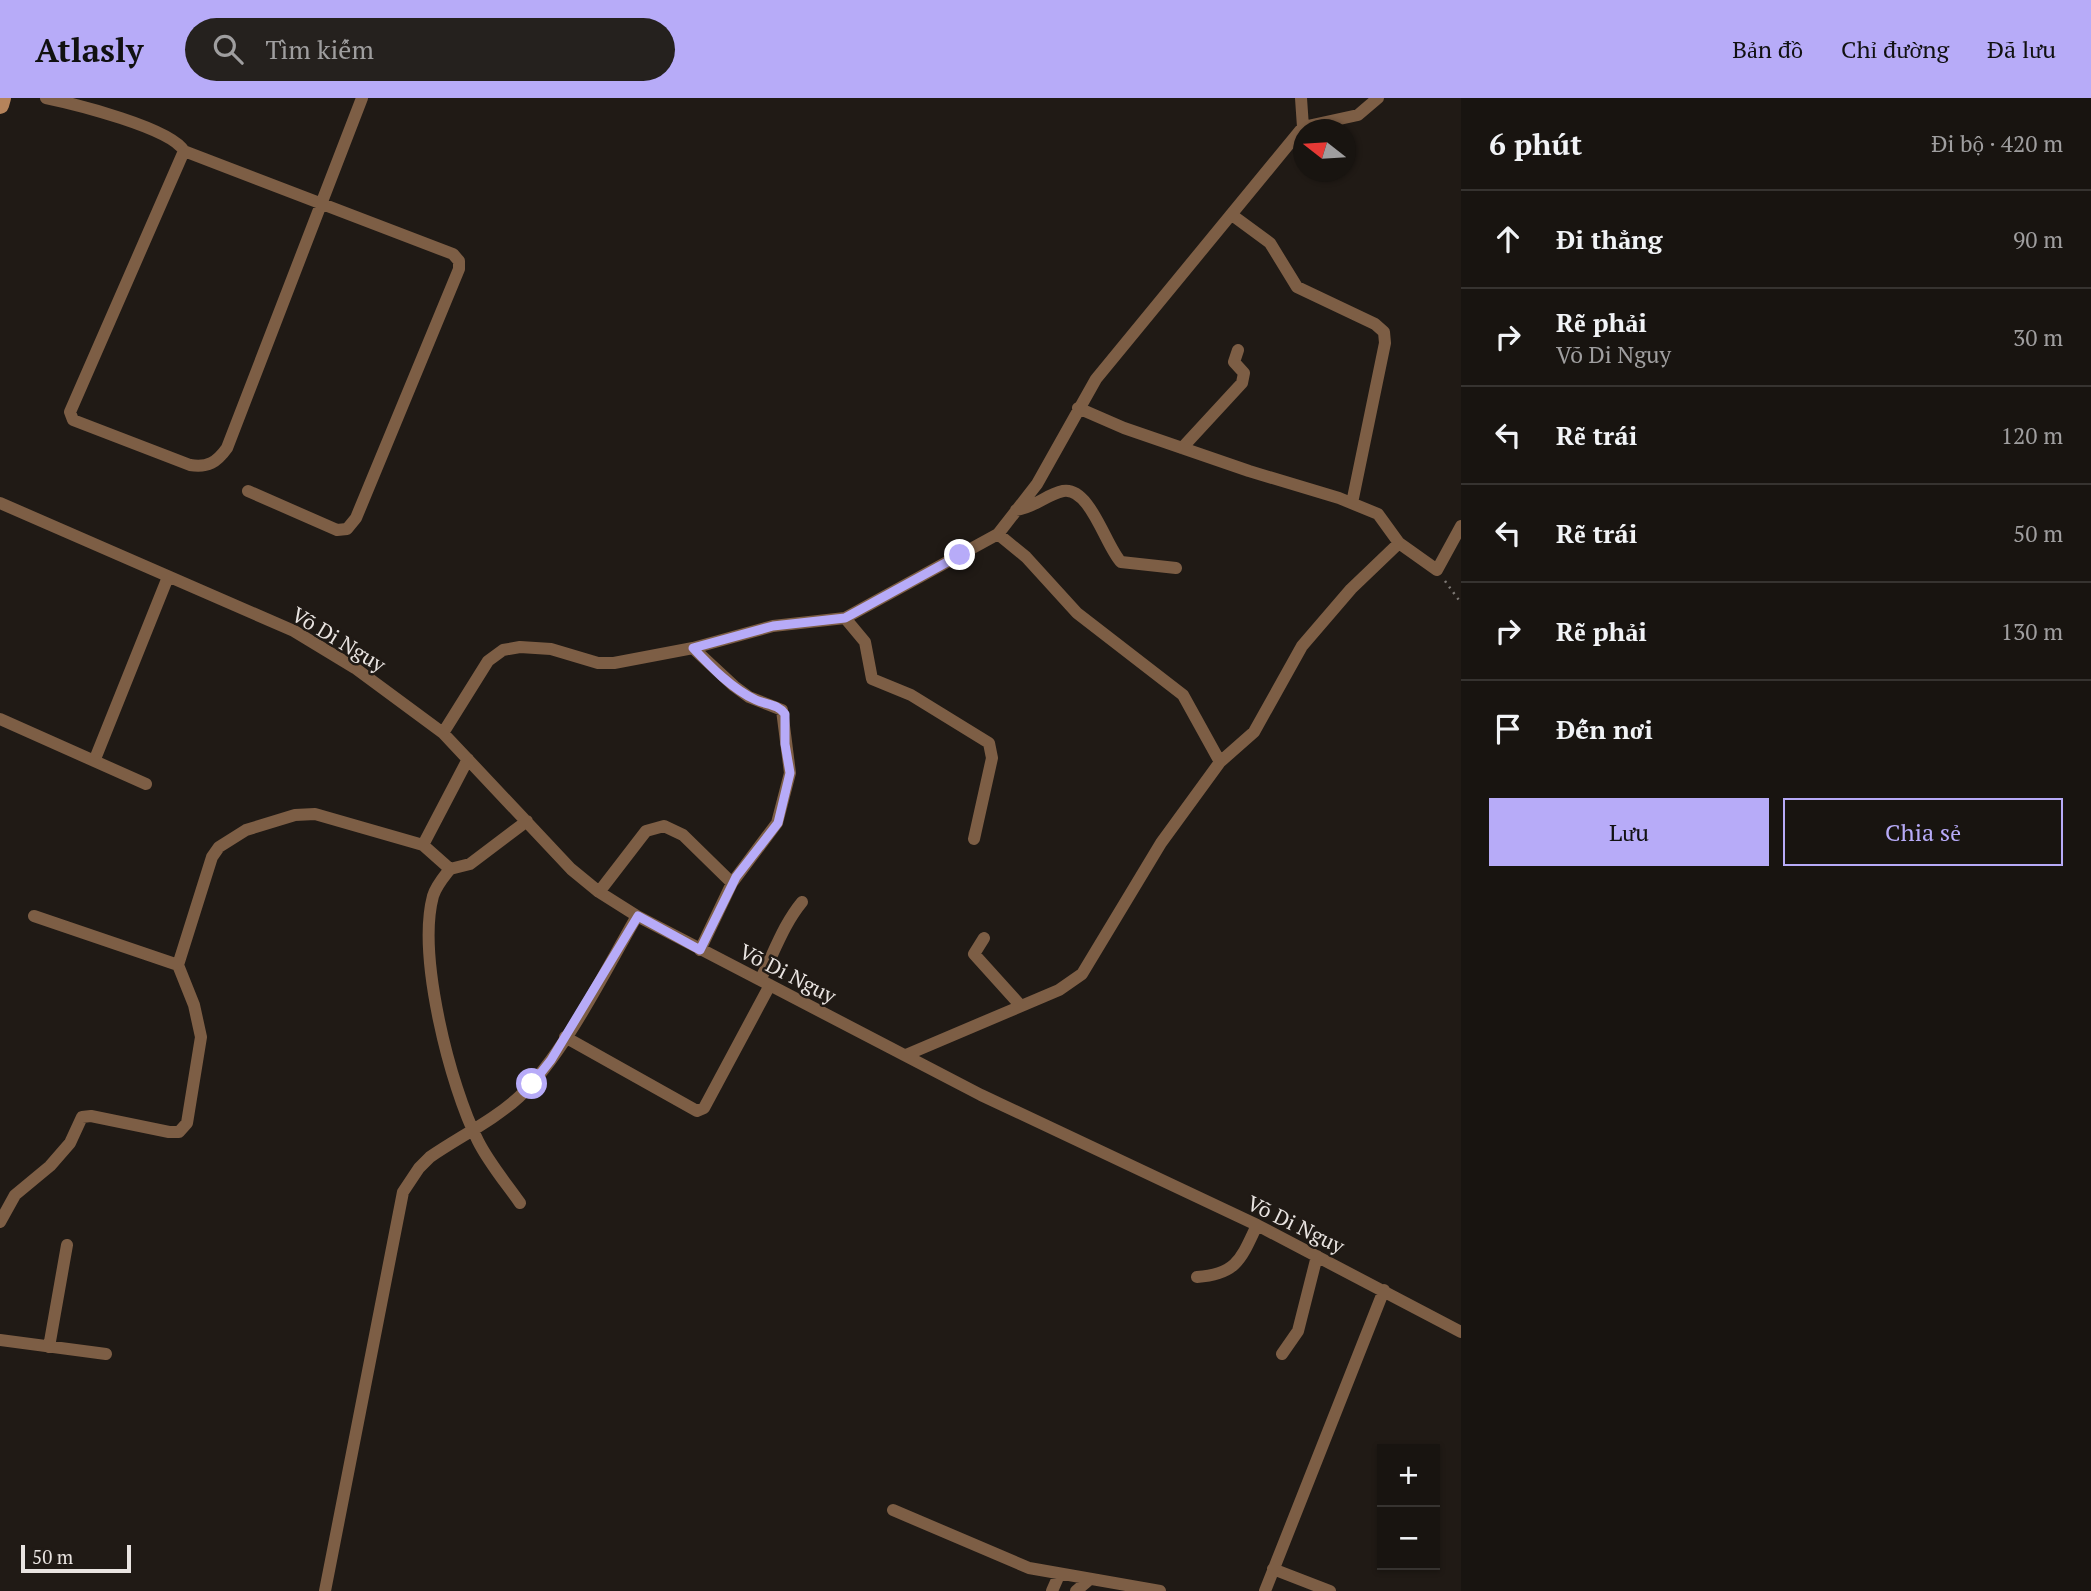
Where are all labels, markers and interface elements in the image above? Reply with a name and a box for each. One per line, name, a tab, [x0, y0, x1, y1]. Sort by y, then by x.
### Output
search box	[185, 18, 675, 81]
text: Atlasly	[35, 28, 143, 71]
icon: search	[209, 30, 247, 68]
text: Tìm kiếm	[265, 32, 374, 66]
text: Bản đồ	[1732, 33, 1803, 65]
text: Chỉ đường	[1841, 33, 1949, 65]
text: Đã lưu	[1987, 33, 2056, 65]
north arrow	[1293, 119, 1356, 182]
text: 6 phút	[1489, 124, 1582, 164]
text: Đi bộ · 420 m	[1931, 128, 2063, 159]
icon: ahead	[1489, 220, 1527, 258]
text: Đi thẳng	[1556, 222, 1662, 256]
text: 90 m	[2013, 224, 2063, 255]
text: Rẽ phải	[1556, 305, 1647, 339]
icon: right	[1489, 318, 1527, 356]
text: 30 m	[2013, 322, 2063, 353]
text: Võ Di Nguy	[1556, 339, 1671, 370]
icon: left	[1489, 416, 1527, 454]
text: Rẽ trái	[1556, 418, 1637, 452]
text: 120 m	[2001, 420, 2063, 451]
icon: left	[1489, 514, 1527, 552]
text: Rẽ trái	[1556, 516, 1637, 550]
text: 50 m	[2013, 518, 2063, 549]
route end	[944, 539, 975, 570]
street label: Võ Di Nguy	[287, 600, 392, 678]
icon: right	[1489, 612, 1527, 650]
text: Rẽ phải	[1556, 614, 1647, 648]
text: 130 m	[2001, 616, 2063, 647]
icon: arrive	[1489, 710, 1527, 748]
text: Đến nơi	[1556, 712, 1653, 746]
button: Lưu	[1489, 798, 1769, 866]
button: Chia sẻ	[1783, 798, 2063, 866]
street label: Võ Di Nguy	[735, 937, 842, 1009]
route start	[516, 1068, 547, 1099]
street label: Võ Di Nguy	[1243, 1188, 1350, 1260]
map controls	[1377, 1444, 1440, 1570]
button: +	[1377, 1444, 1440, 1507]
button: −	[1377, 1507, 1440, 1570]
scale bar	[21, 1542, 131, 1574]
text: 50 m	[32, 1544, 73, 1569]

